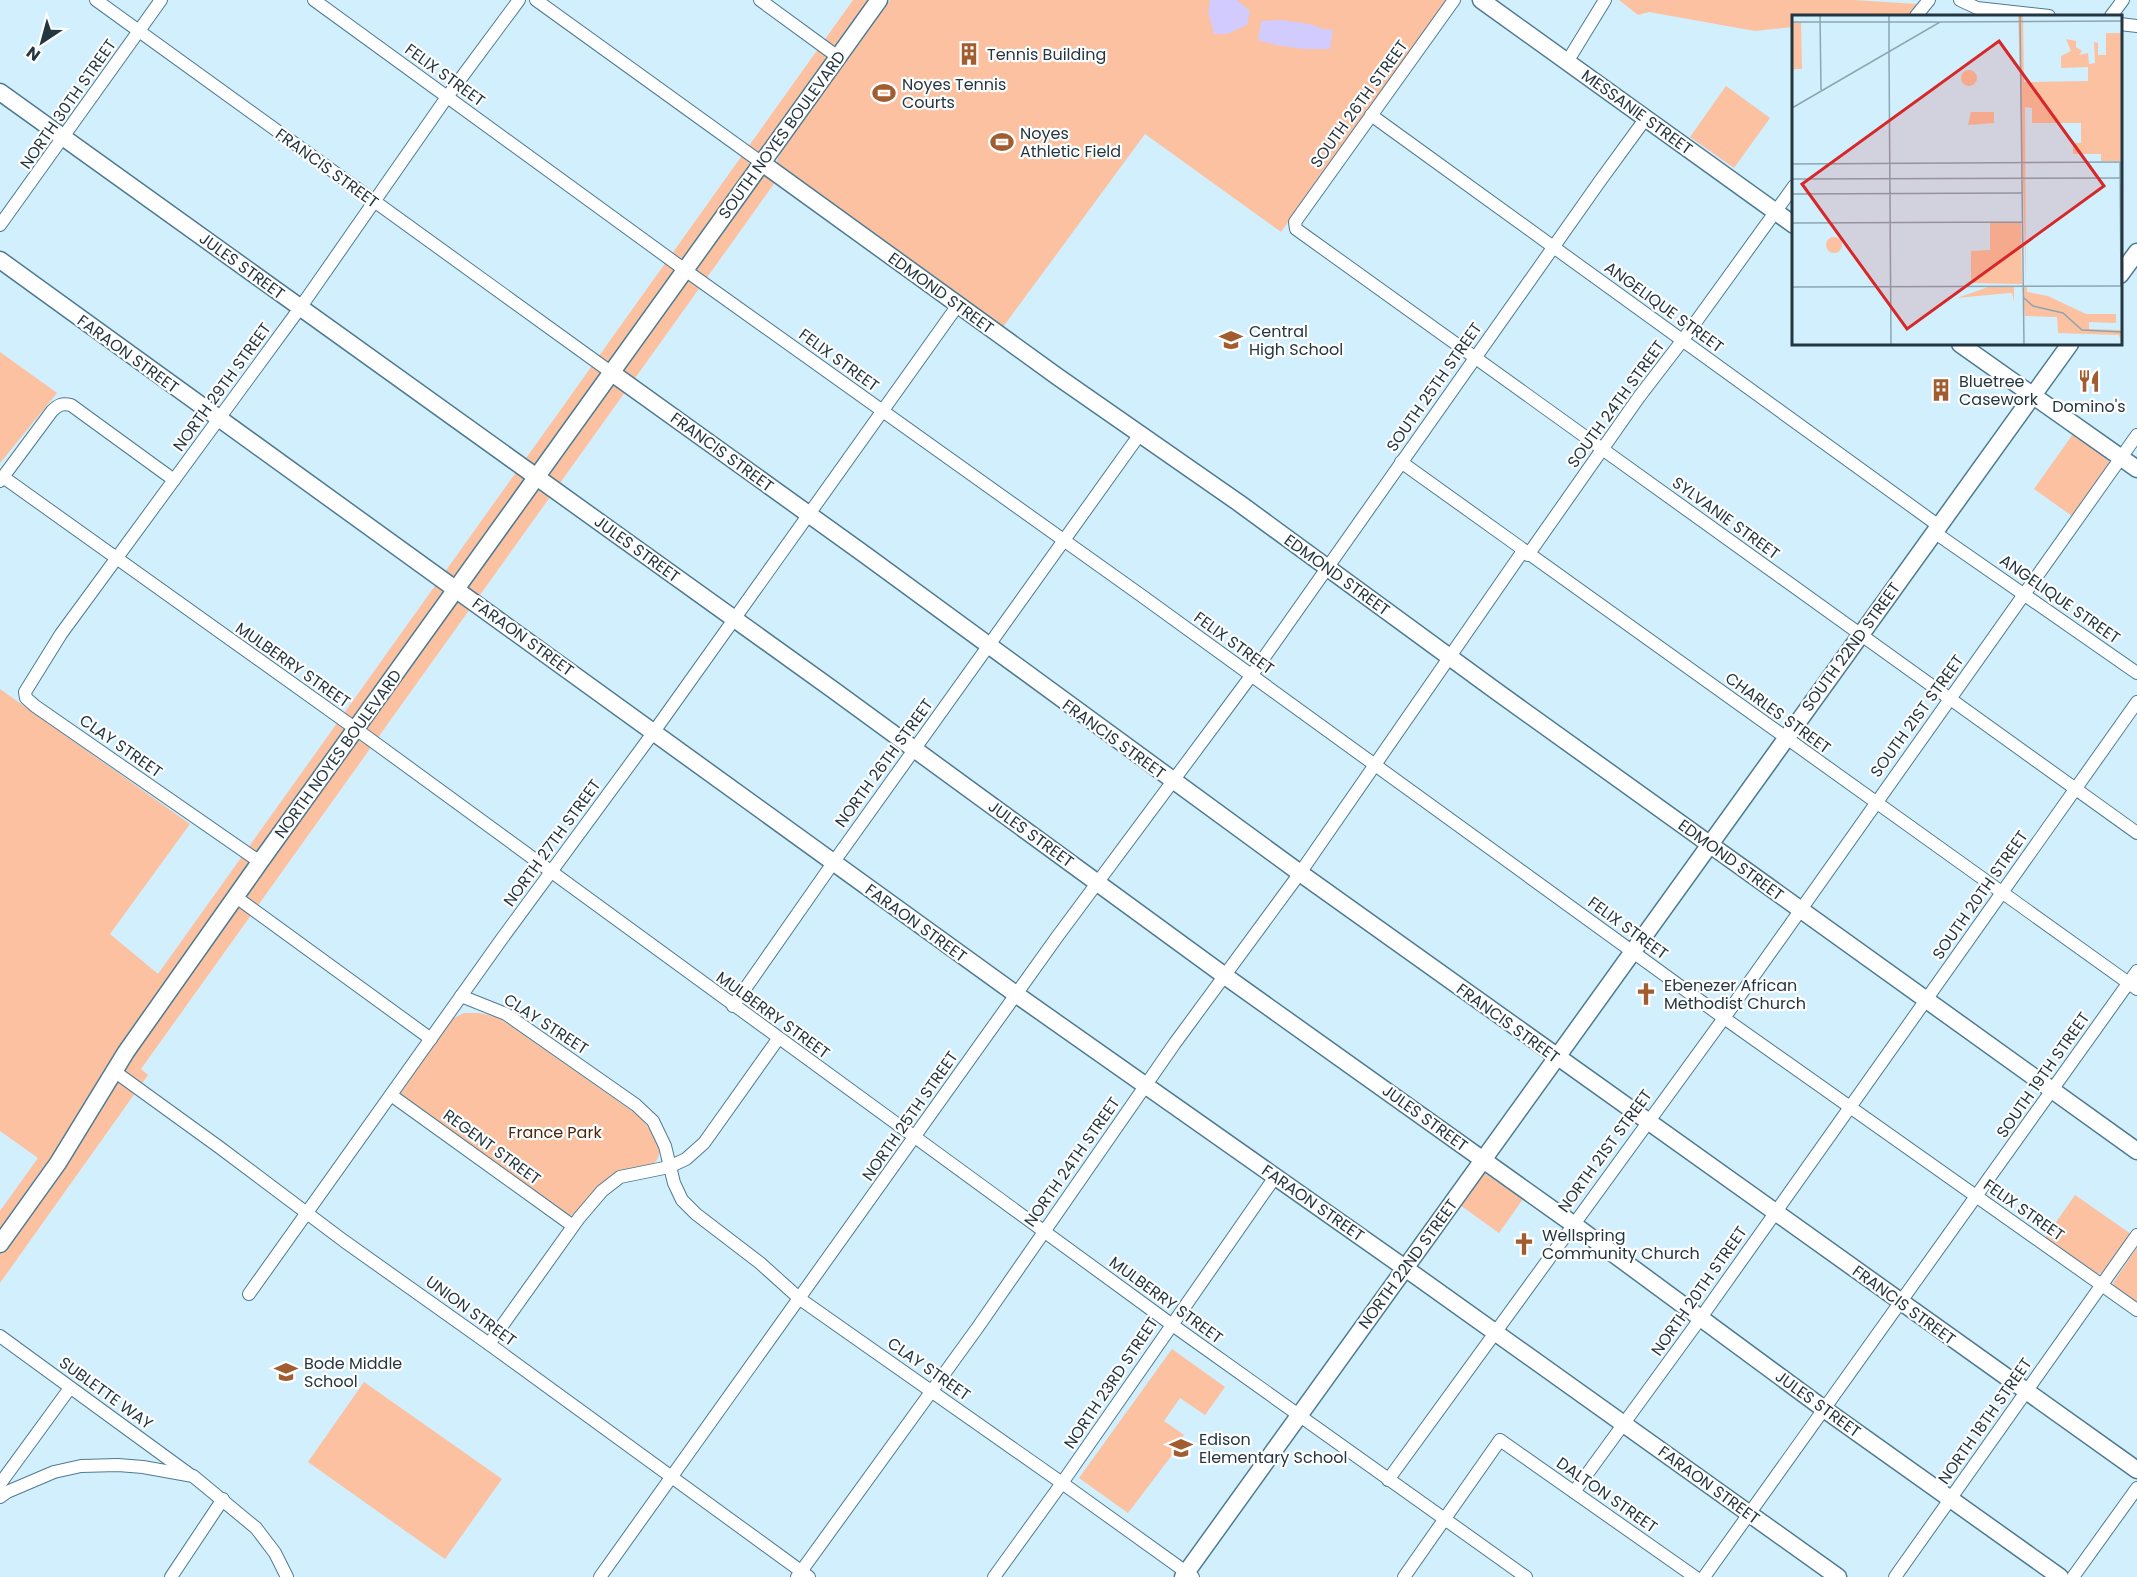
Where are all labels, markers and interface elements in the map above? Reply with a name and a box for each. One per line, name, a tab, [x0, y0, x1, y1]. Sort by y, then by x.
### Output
north arrow	[12, 12, 72, 72]
inset map	[1792, 15, 2122, 345]
street label: NORTH 30TH STREET	[16, 35, 120, 173]
street label: SOUTH 26TH STREET	[1305, 35, 1413, 173]
street label: FELIX STREET	[400, 38, 490, 112]
building icon: Tennis Building	[956, 41, 982, 67]
place label: Tennis Building	[987, 43, 1106, 66]
street label: SOUTH NOYES BOULEVARD	[713, 46, 851, 224]
street label: MESSANIE STREET	[1577, 64, 1697, 160]
place label: Noyes Tennis Courts	[902, 73, 1006, 114]
sports icon: Noyes Tennis Courts	[871, 80, 897, 106]
place label: Noyes Athletic Field	[1020, 122, 1121, 163]
street label: FRANCIS STREET	[271, 123, 384, 214]
sports icon: Noyes Athletic Field	[989, 129, 1015, 155]
street label: JULES STREET	[194, 227, 290, 305]
street label: EDMOND STREET	[883, 247, 999, 339]
street label: ANGELIQUE STREET	[1600, 256, 1729, 358]
street label: FARAON STREET	[73, 309, 184, 399]
street label: NORTH 29TH STREET	[168, 318, 277, 456]
street label: SOUTH 25TH STREET	[1381, 318, 1487, 456]
place label: Central High School	[1249, 320, 1343, 361]
street label: FELIX STREET	[794, 323, 884, 397]
school or university icon: Central High School	[1218, 327, 1244, 353]
street label: SOUTH 24TH STREET	[1562, 335, 1670, 473]
restaurant icon: Domino's	[2076, 368, 2102, 394]
place label: Bluetree Casework	[1959, 370, 2039, 411]
building icon: Bluetree Casework	[1928, 377, 1954, 403]
place label: Domino's	[2052, 395, 2126, 418]
street label: FRANCIS STREET	[666, 407, 779, 498]
street label: SYLVANIE STREET	[1668, 471, 1785, 565]
street label: JULES STREET	[589, 510, 685, 588]
street label: EDMOND STREET	[1279, 529, 1395, 621]
street label: ANGELIQUE STREET	[1995, 549, 2125, 649]
street label: SOUTH 22ND STREET	[1796, 577, 1906, 716]
street label: FARAON STREET	[468, 592, 579, 682]
street label: FELIX STREET	[1189, 606, 1279, 680]
street label: MULBERRY STREET	[231, 617, 355, 713]
street label: SOUTH 21ST STREET	[1865, 650, 1969, 782]
street label: NORTH NOYES BOULEVARD	[269, 665, 407, 843]
street label: CHARLES STREET	[1720, 667, 1836, 759]
street label: NORTH 26TH STREET	[830, 694, 939, 832]
street label: FRANCIS STREET	[1058, 694, 1171, 785]
street label: CLAY STREET	[75, 709, 167, 783]
street label: NORTH 27TH STREET	[498, 774, 606, 911]
street label: JULES STREET	[983, 795, 1079, 873]
street label: EDMOND STREET	[1673, 814, 1789, 906]
street label: SOUTH 20TH STREET	[1927, 826, 2033, 964]
street label: FARAON STREET	[861, 878, 972, 968]
street label: FELIX STREET	[1583, 891, 1673, 965]
street label: MULBERRY STREET	[711, 966, 835, 1064]
place label: Ebenezer African Methodist Church	[1664, 974, 1806, 1015]
street label: FRANCIS STREET	[1452, 978, 1565, 1069]
church icon: Ebenezer African Methodist Church	[1633, 981, 1659, 1007]
street label: CLAY STREET	[499, 988, 593, 1060]
street label: SOUTH 19TH STREET	[1991, 1007, 2095, 1143]
street label: NORTH 25TH STREET	[857, 1046, 964, 1186]
street label: JULES STREET	[1377, 1079, 1473, 1157]
street label: NORTH 21ST STREET	[1552, 1084, 1658, 1217]
street label: NORTH 24TH STREET	[1019, 1092, 1126, 1232]
street label: REGENT STREET	[438, 1104, 546, 1190]
park label: France Park	[508, 1121, 602, 1144]
street label: FARAON STREET	[1257, 1159, 1369, 1247]
street label: FELIX STREET	[1979, 1174, 2069, 1247]
street label: NORTH 22ND STREET	[1353, 1194, 1463, 1334]
street label: NORTH 20TH STREET	[1646, 1221, 1753, 1361]
place label: Wellspring Community Church	[1542, 1224, 1700, 1265]
church icon: Wellspring Community Church	[1511, 1231, 1537, 1257]
street label: MULBERRY STREET	[1104, 1251, 1228, 1349]
street label: FRANCIS STREET	[1848, 1260, 1961, 1351]
street label: UNION STREET	[421, 1270, 521, 1352]
street label: NORTH 23RD STREET	[1058, 1312, 1164, 1453]
street label: CLAY STREET	[883, 1332, 975, 1406]
street label: SUBLETTE WAY	[54, 1351, 158, 1435]
place label: Bode Middle School	[304, 1352, 402, 1393]
street label: NORTH 18TH STREET	[1933, 1353, 2038, 1489]
school or university icon: Bode Middle School	[273, 1359, 299, 1385]
street label: JULES STREET	[1770, 1365, 1866, 1443]
place label: Edison Elementary School	[1199, 1428, 1347, 1469]
school or university icon: Edison Elementary School	[1168, 1435, 1194, 1461]
street label: FARAON STREET	[1654, 1440, 1765, 1530]
street label: DALTON STREET	[1552, 1452, 1662, 1539]

